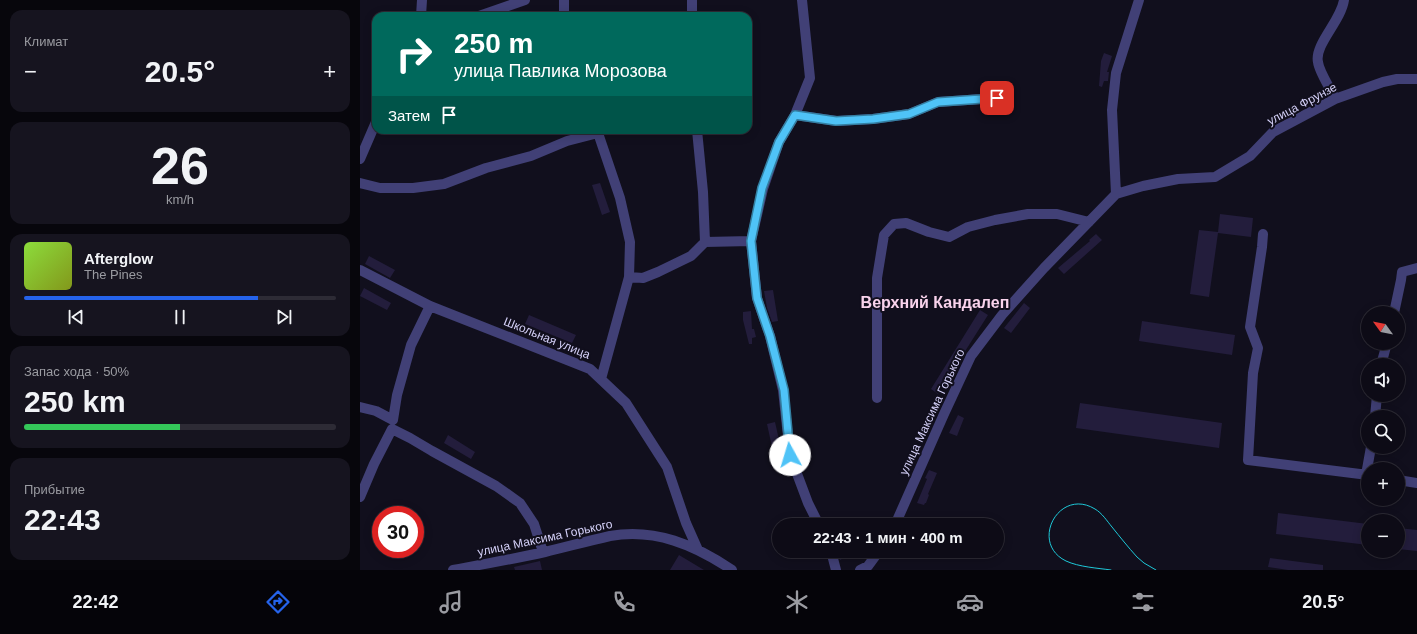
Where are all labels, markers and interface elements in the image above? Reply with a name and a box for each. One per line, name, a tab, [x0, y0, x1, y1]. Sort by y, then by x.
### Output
icon: right	[388, 28, 440, 80]
text: 250 m	[454, 28, 533, 59]
text: Климат	[24, 34, 68, 49]
text: 20.5°	[145, 55, 215, 88]
text: −	[24, 59, 37, 84]
text: +	[323, 59, 336, 84]
text: улица Павлика Морозова	[454, 61, 667, 81]
street label: улица Фрунзе	[1265, 80, 1339, 128]
pin	[980, 81, 1014, 115]
icon: arrive	[986, 87, 1008, 109]
icon: arrive	[438, 104, 460, 126]
text: Затем	[388, 107, 430, 124]
text: 26	[151, 137, 209, 195]
text: km/h	[166, 192, 194, 207]
text: Afterglow	[84, 250, 153, 267]
text: The Pines	[84, 267, 143, 282]
district label: Верхний Кандалеп	[861, 294, 1009, 311]
icon: previous	[65, 306, 87, 328]
icon: pause	[169, 306, 191, 328]
icon: next	[273, 306, 295, 328]
north arrow	[1361, 306, 1405, 350]
map controls	[1361, 306, 1405, 558]
street label: Школьная улица	[502, 314, 593, 362]
street label: улица Максима Горького	[897, 346, 968, 477]
button: sound	[1361, 358, 1405, 402]
text: Запас хода · 50%	[24, 364, 129, 379]
text: 250 km	[24, 385, 126, 418]
button: search	[1361, 410, 1405, 454]
position arrow	[769, 434, 811, 476]
button: +	[1361, 462, 1405, 506]
text: Прибытие	[24, 482, 85, 497]
text: 22:43	[24, 503, 101, 536]
speed limit sign: 30	[372, 506, 424, 558]
button: −	[1361, 514, 1405, 558]
street label: улица Максима Горького	[476, 517, 614, 559]
text: 22:43 · 1 мин · 400 m	[813, 529, 963, 546]
icon: directions	[264, 588, 292, 616]
icon: music	[437, 588, 465, 616]
icon: phone	[610, 588, 638, 616]
icon: climate	[783, 588, 811, 616]
icon: car	[956, 588, 984, 616]
icon: filters	[1129, 588, 1157, 616]
text: 22:42	[73, 592, 119, 612]
text: 20.5°	[1302, 592, 1344, 612]

